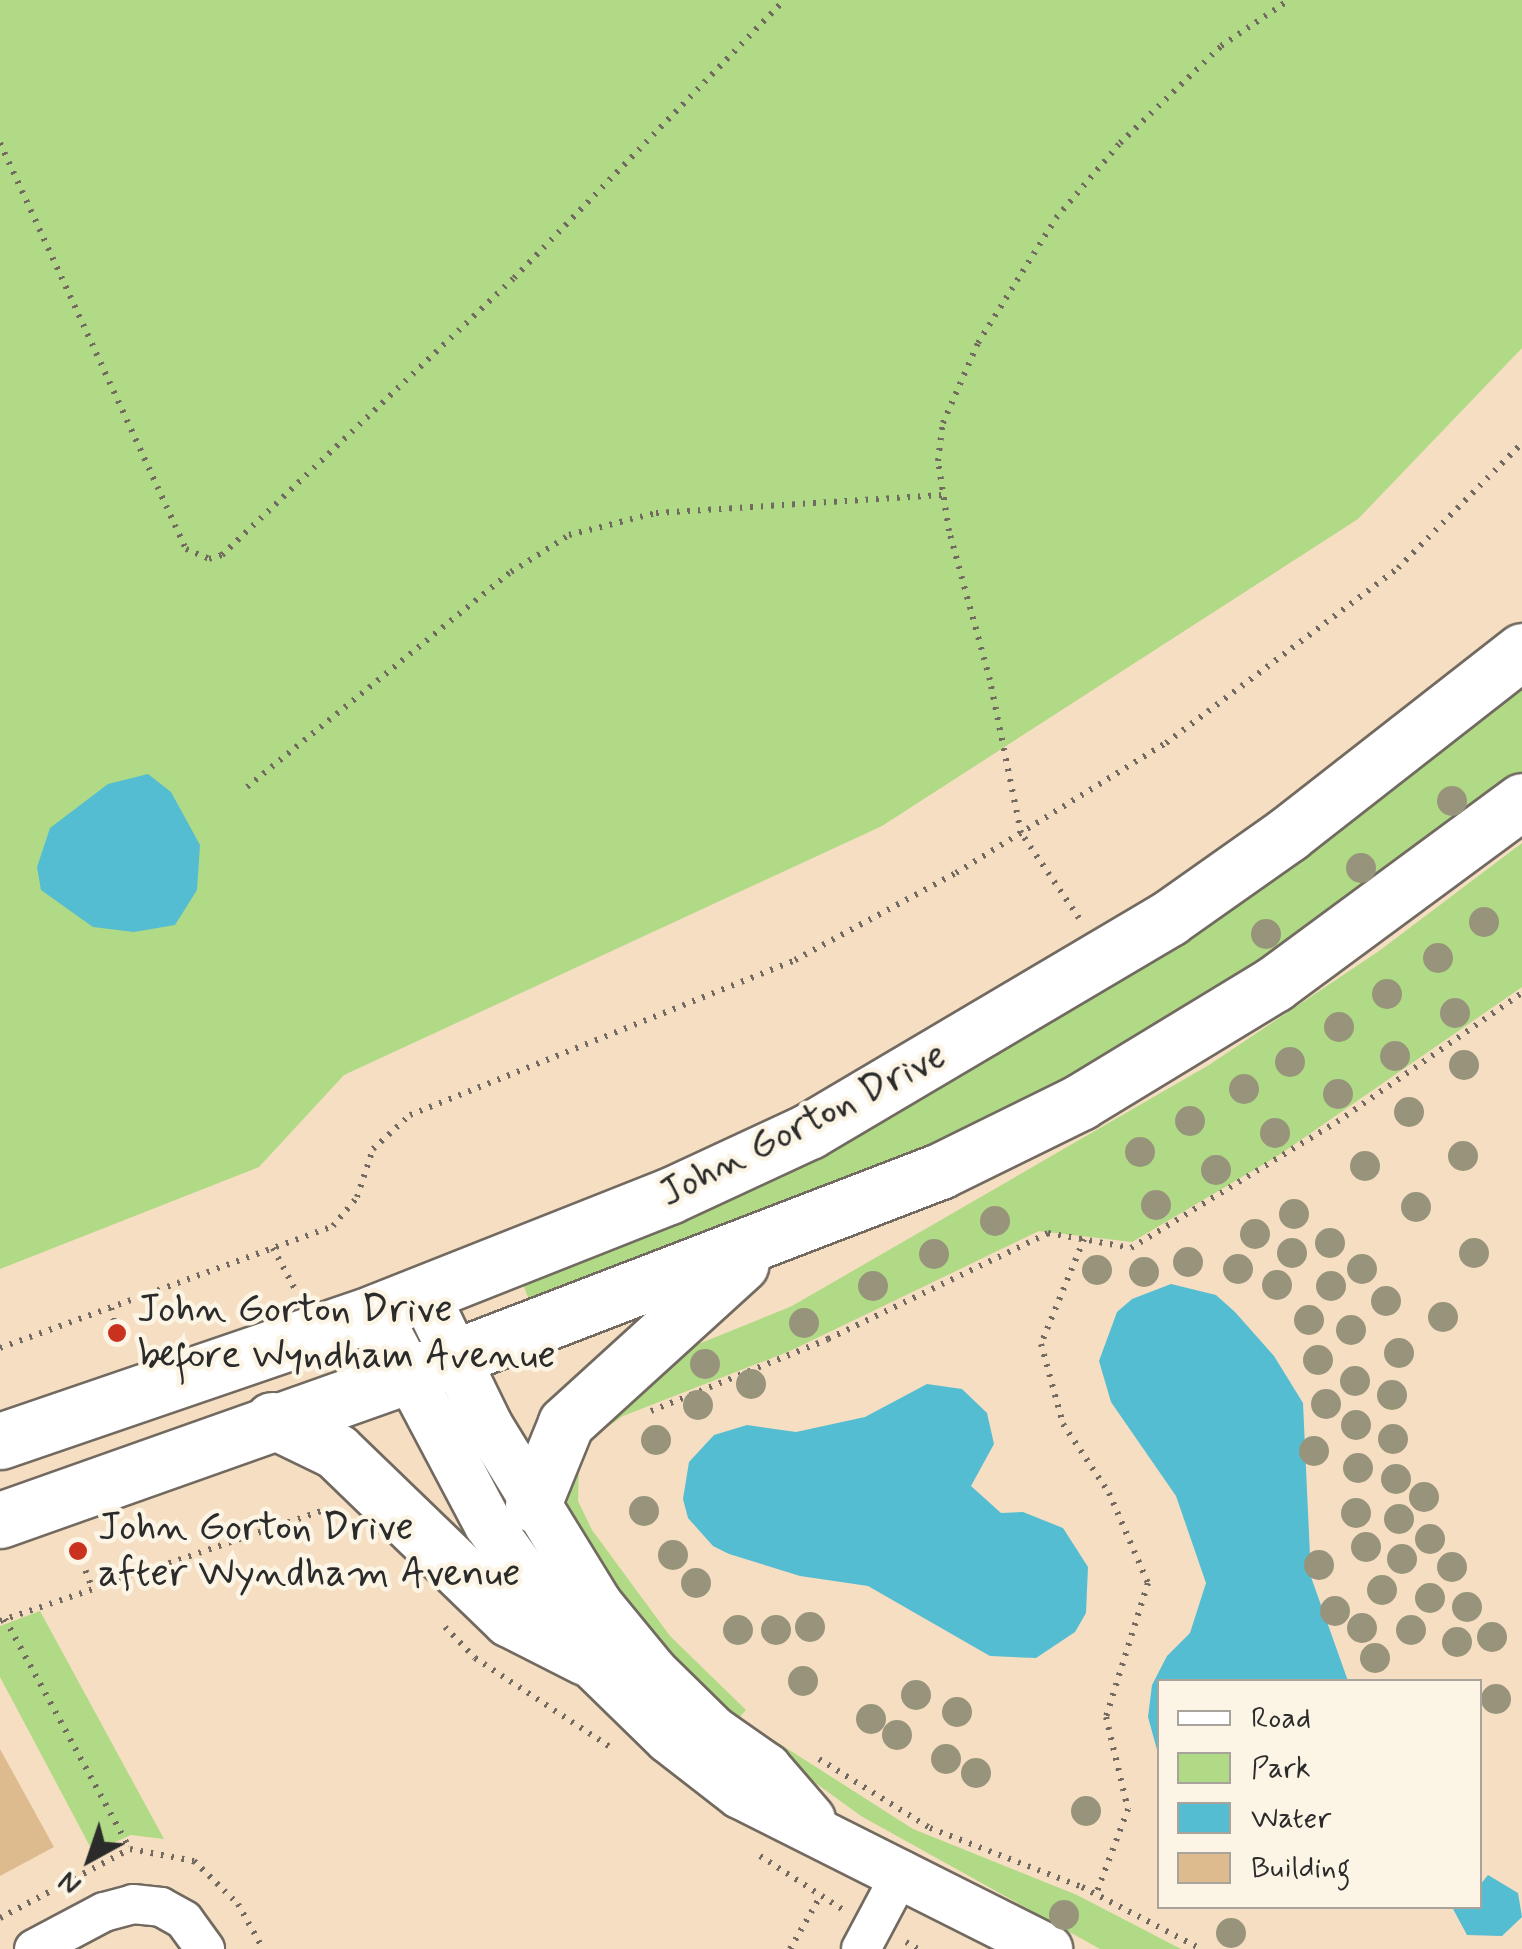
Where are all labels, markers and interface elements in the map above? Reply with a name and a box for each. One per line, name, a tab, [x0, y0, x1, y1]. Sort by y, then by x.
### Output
street label: John Gorton Drive	[653, 1033, 953, 1217]
place label: John Gorton Drive before Wyndham Avenue	[137, 1286, 579, 1380]
marker: John Gorton Drive before Wyndham Avenue	[106, 1322, 128, 1344]
place label: John Gorton Drive after Wyndham Avenue	[98, 1504, 526, 1598]
marker: John Gorton Drive after Wyndham Avenue	[67, 1540, 89, 1562]
legend	[1157, 1679, 1482, 1909]
text: Road	[1251, 1699, 1311, 1738]
text: Park	[1251, 1749, 1311, 1788]
text: Water	[1251, 1799, 1331, 1838]
north arrow	[40, 1809, 140, 1909]
text: Building	[1251, 1849, 1350, 1888]
text: N	[51, 1862, 89, 1903]

